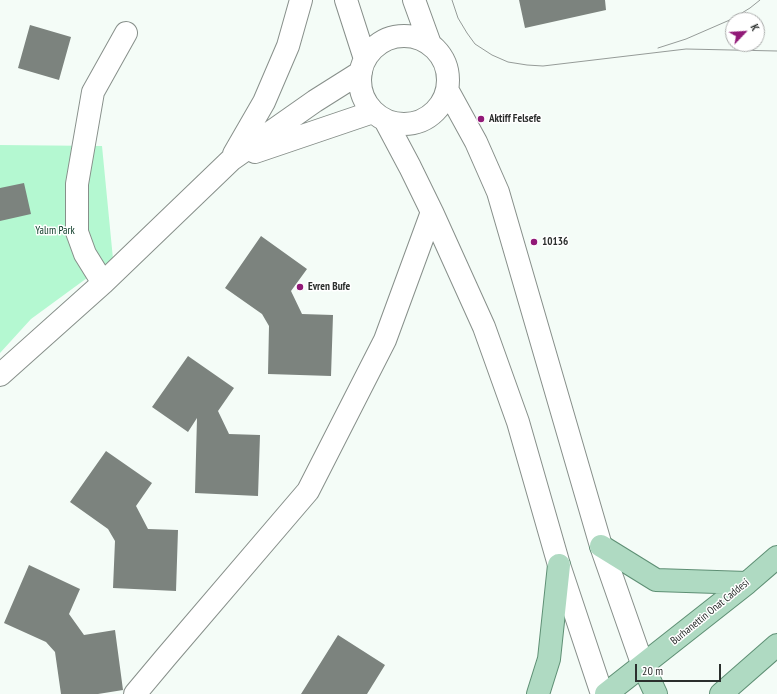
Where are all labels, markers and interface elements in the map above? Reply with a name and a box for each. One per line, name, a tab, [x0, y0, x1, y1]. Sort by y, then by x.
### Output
north arrow	[725, 12, 765, 52]
text: K	[747, 22, 763, 33]
place label: Aktiff Felsefe	[489, 112, 541, 126]
marker: Aktiff Felsefe	[476, 114, 486, 124]
park label: Yalım Park	[35, 224, 75, 238]
place label: 10136	[542, 235, 568, 249]
marker: 10136	[529, 237, 539, 247]
place label: Evren Bufe	[308, 280, 350, 294]
marker: Evren Bufe	[295, 282, 305, 292]
street label: Burhanettin Onat Caddesi	[668, 576, 752, 648]
scale bar	[637, 656, 723, 682]
text: 20 m	[642, 663, 663, 678]

